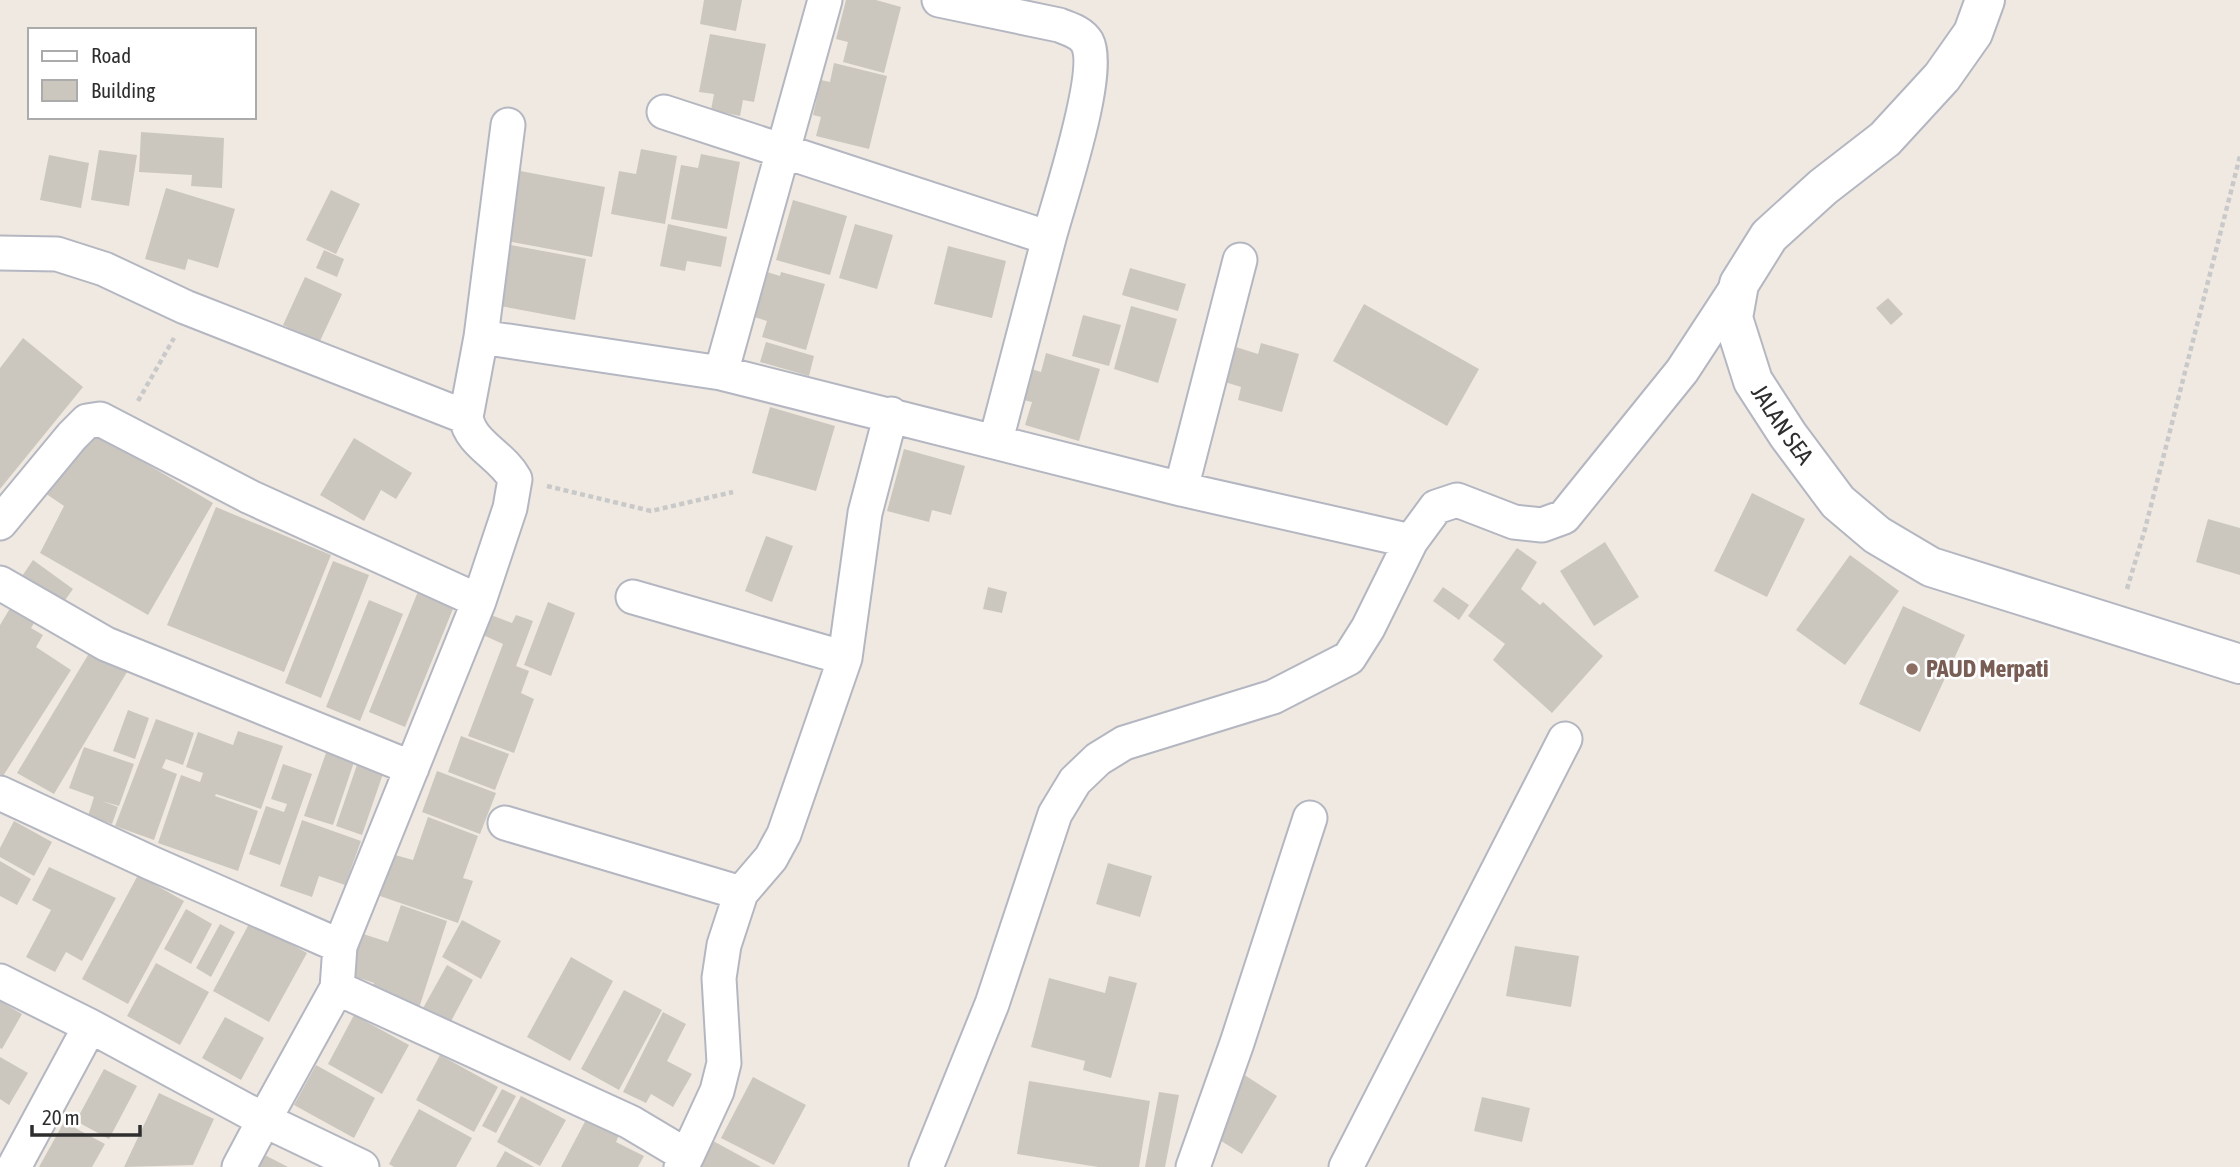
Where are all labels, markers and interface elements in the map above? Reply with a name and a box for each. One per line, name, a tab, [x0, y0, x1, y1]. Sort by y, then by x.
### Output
legend	[28, 28, 256, 119]
text: Road	[91, 43, 131, 67]
text: Building	[91, 78, 155, 102]
street label: JALAN SEA	[1746, 379, 1819, 469]
place label: PAUD Merpati	[1926, 655, 2048, 682]
marker: PAUD Merpati	[1904, 661, 1920, 677]
scale bar	[32, 1094, 140, 1138]
text: 20 m	[42, 1105, 80, 1129]

